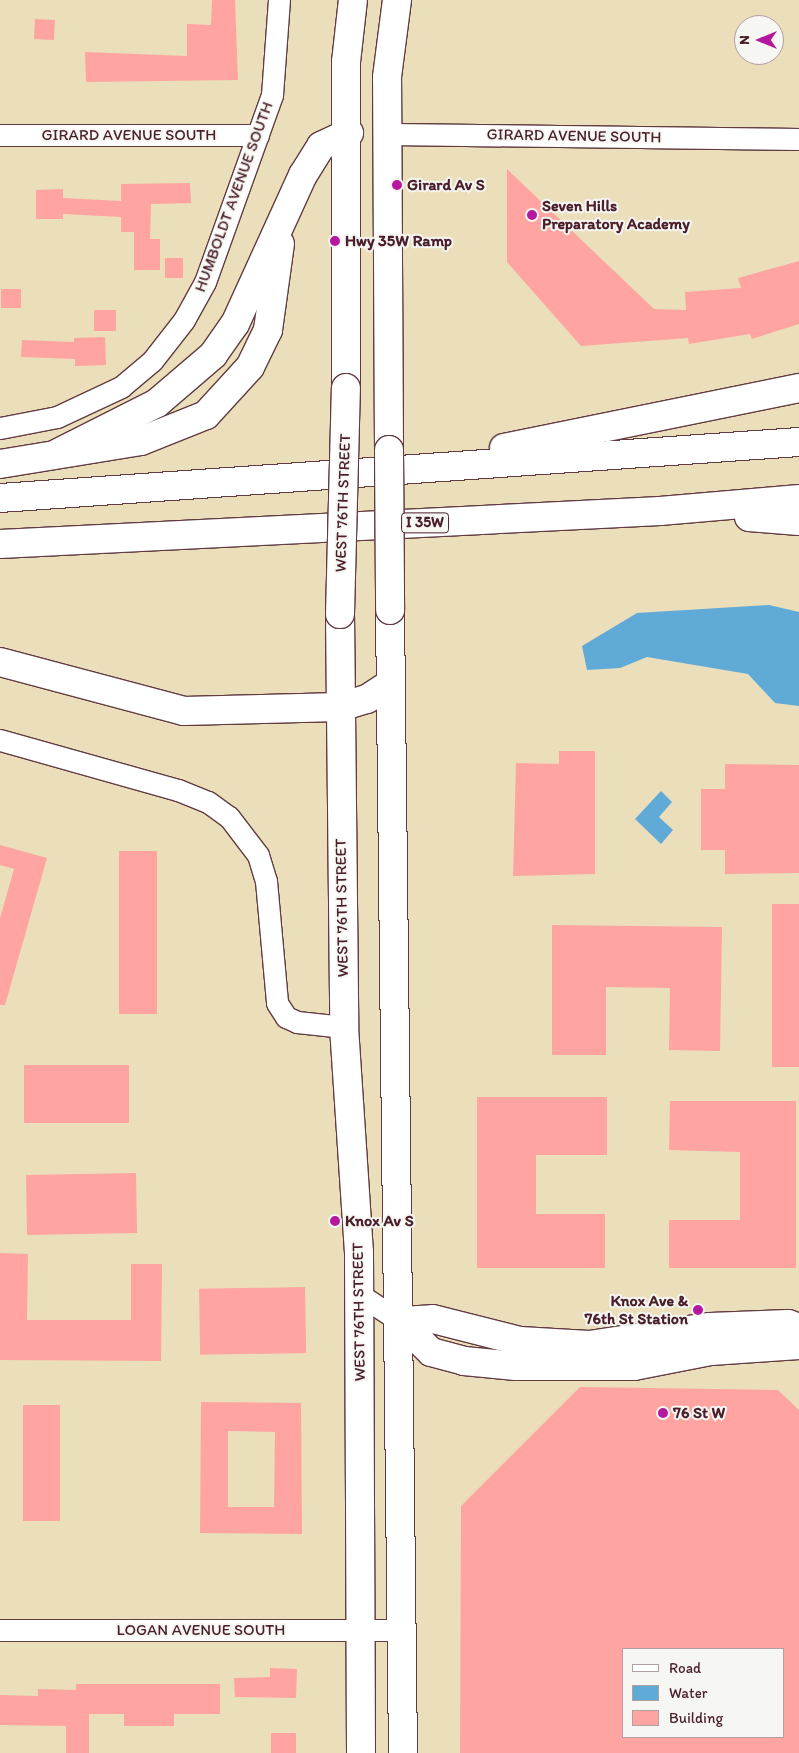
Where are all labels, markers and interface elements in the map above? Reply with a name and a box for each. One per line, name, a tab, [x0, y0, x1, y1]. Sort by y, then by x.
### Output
north arrow	[734, 15, 784, 65]
text: N	[736, 35, 753, 45]
street label: HUMBOLDT AVENUE SOUTH	[191, 99, 277, 295]
street label: GIRARD AVENUE SOUTH	[42, 125, 216, 145]
street label: GIRARD AVENUE SOUTH	[487, 125, 661, 147]
place label: Girard Av S	[407, 175, 485, 195]
marker: Girard Av S	[391, 179, 403, 191]
place label: Seven Hills Preparatory Academy	[542, 196, 690, 234]
marker: Seven Hills Preparatory Academy	[526, 209, 538, 221]
place label: Hwy 35W Ramp	[345, 231, 452, 251]
marker: Hwy 35W Ramp	[329, 235, 341, 247]
street label: WEST 76TH STREET	[331, 433, 355, 573]
road number: I 35W	[400, 510, 450, 536]
street label: WEST 76TH STREET	[331, 838, 353, 978]
place label: Knox Av S	[345, 1211, 413, 1231]
marker: Knox Av S	[329, 1215, 341, 1227]
street label: WEST 76TH STREET	[348, 1242, 370, 1382]
place label: Knox Ave & 76th St Station	[585, 1291, 688, 1329]
marker: Knox Ave & 76th St Station	[692, 1304, 704, 1316]
place label: 76 St W	[673, 1403, 725, 1423]
marker: 76 St W	[657, 1407, 669, 1419]
street label: LOGAN AVENUE SOUTH	[117, 1620, 285, 1640]
legend	[622, 1648, 784, 1738]
text: Road	[669, 1659, 701, 1677]
text: Water	[669, 1684, 707, 1702]
text: Building	[669, 1709, 723, 1727]

